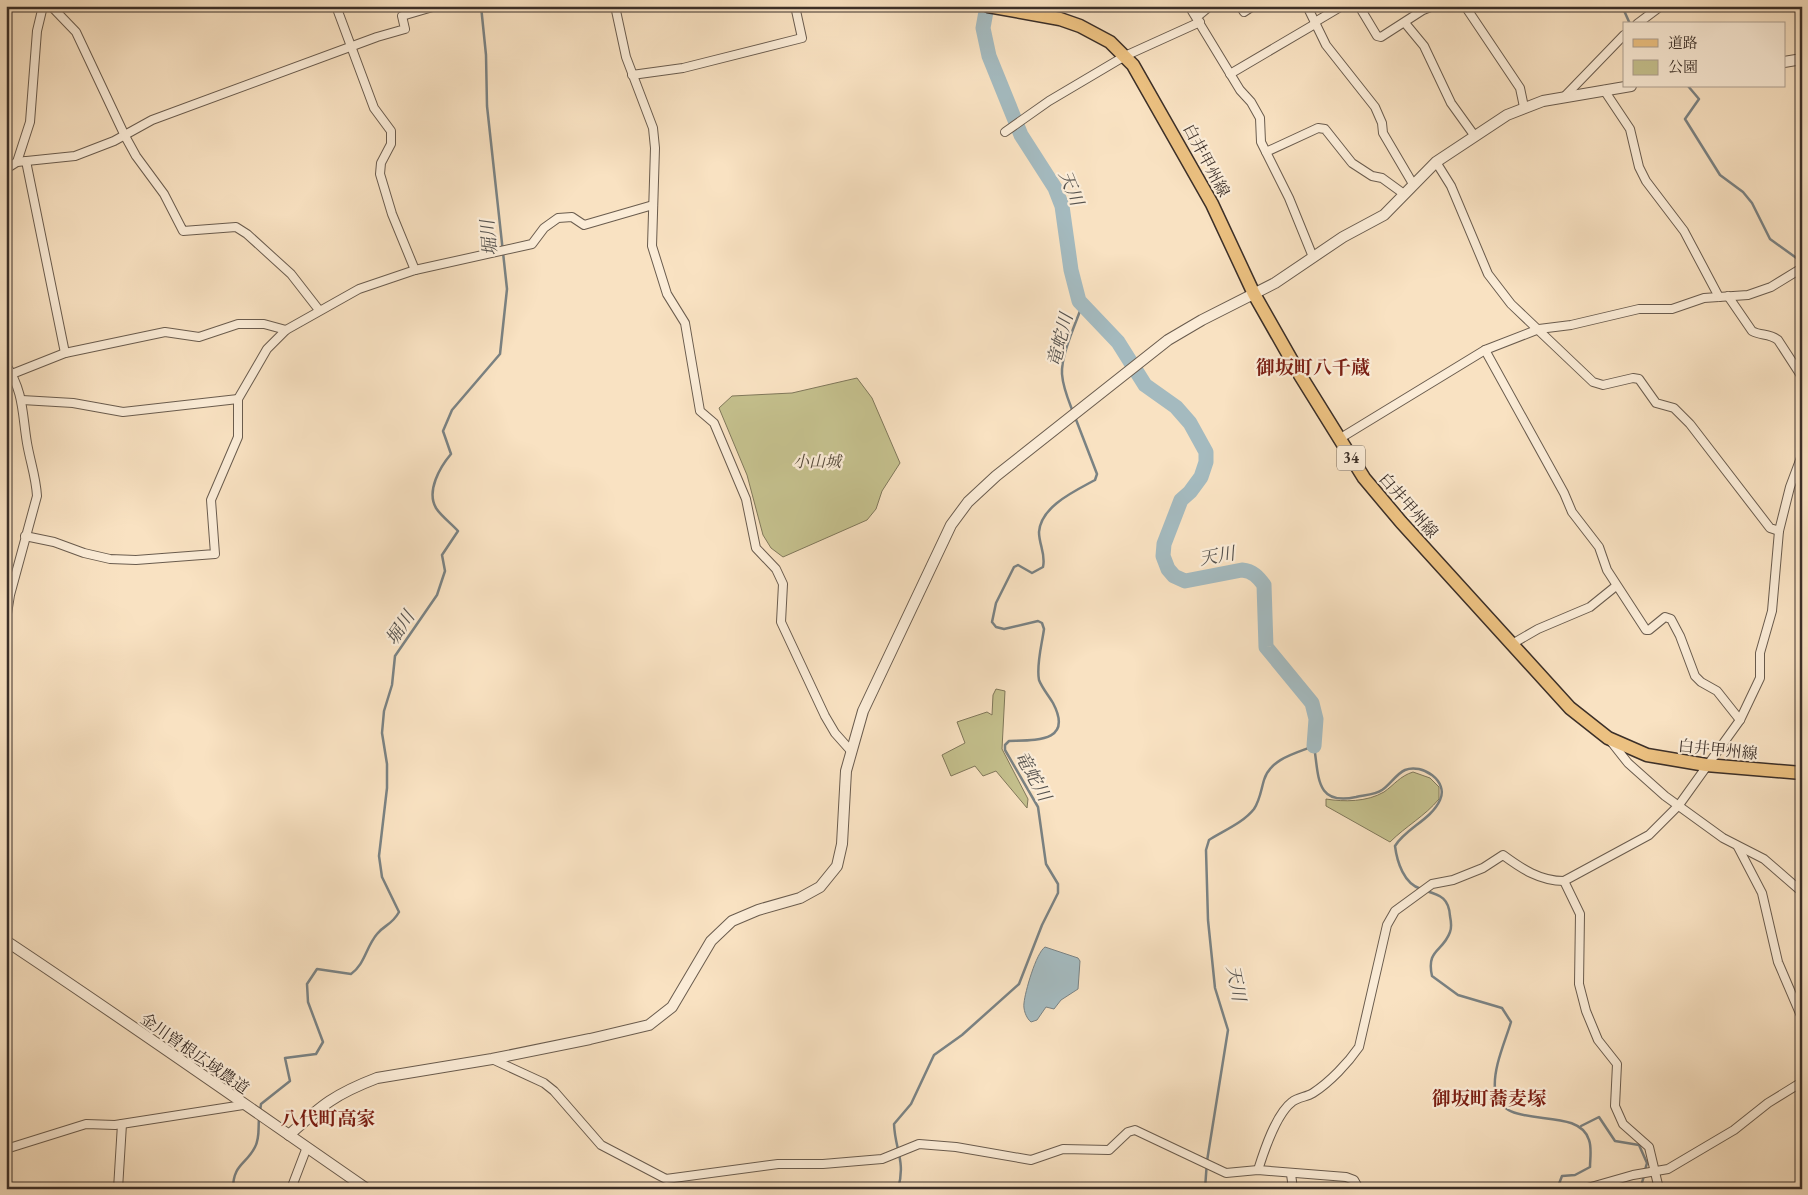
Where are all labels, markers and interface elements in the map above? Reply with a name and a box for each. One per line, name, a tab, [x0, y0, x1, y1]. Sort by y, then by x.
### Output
legend	[1623, 22, 1786, 88]
text: 道路	[1668, 33, 1698, 52]
text: 公園	[1668, 57, 1698, 76]
street label: 白井甲州線	[1179, 120, 1235, 200]
water label: 天川	[1054, 167, 1090, 211]
water label: 堀川	[475, 217, 502, 257]
water label: 竜蛇川	[1041, 309, 1078, 369]
district label: 御坂町八千蔵	[1256, 355, 1370, 380]
road number: 34	[1337, 446, 1365, 470]
park label: 小山城	[793, 451, 843, 472]
street label: 白井甲州線	[1374, 468, 1443, 542]
water label: 天川	[1197, 541, 1239, 570]
water label: 堀川	[380, 605, 420, 649]
street label: 白井甲州線	[1677, 735, 1759, 764]
water label: 竜蛇川	[1010, 747, 1058, 807]
water label: 天川	[1222, 963, 1252, 1005]
street label: 金川曽根広域農道	[136, 1008, 253, 1099]
district label: 御坂町蕎麦塚	[1432, 1086, 1546, 1111]
district label: 八代町高家	[280, 1106, 376, 1131]

